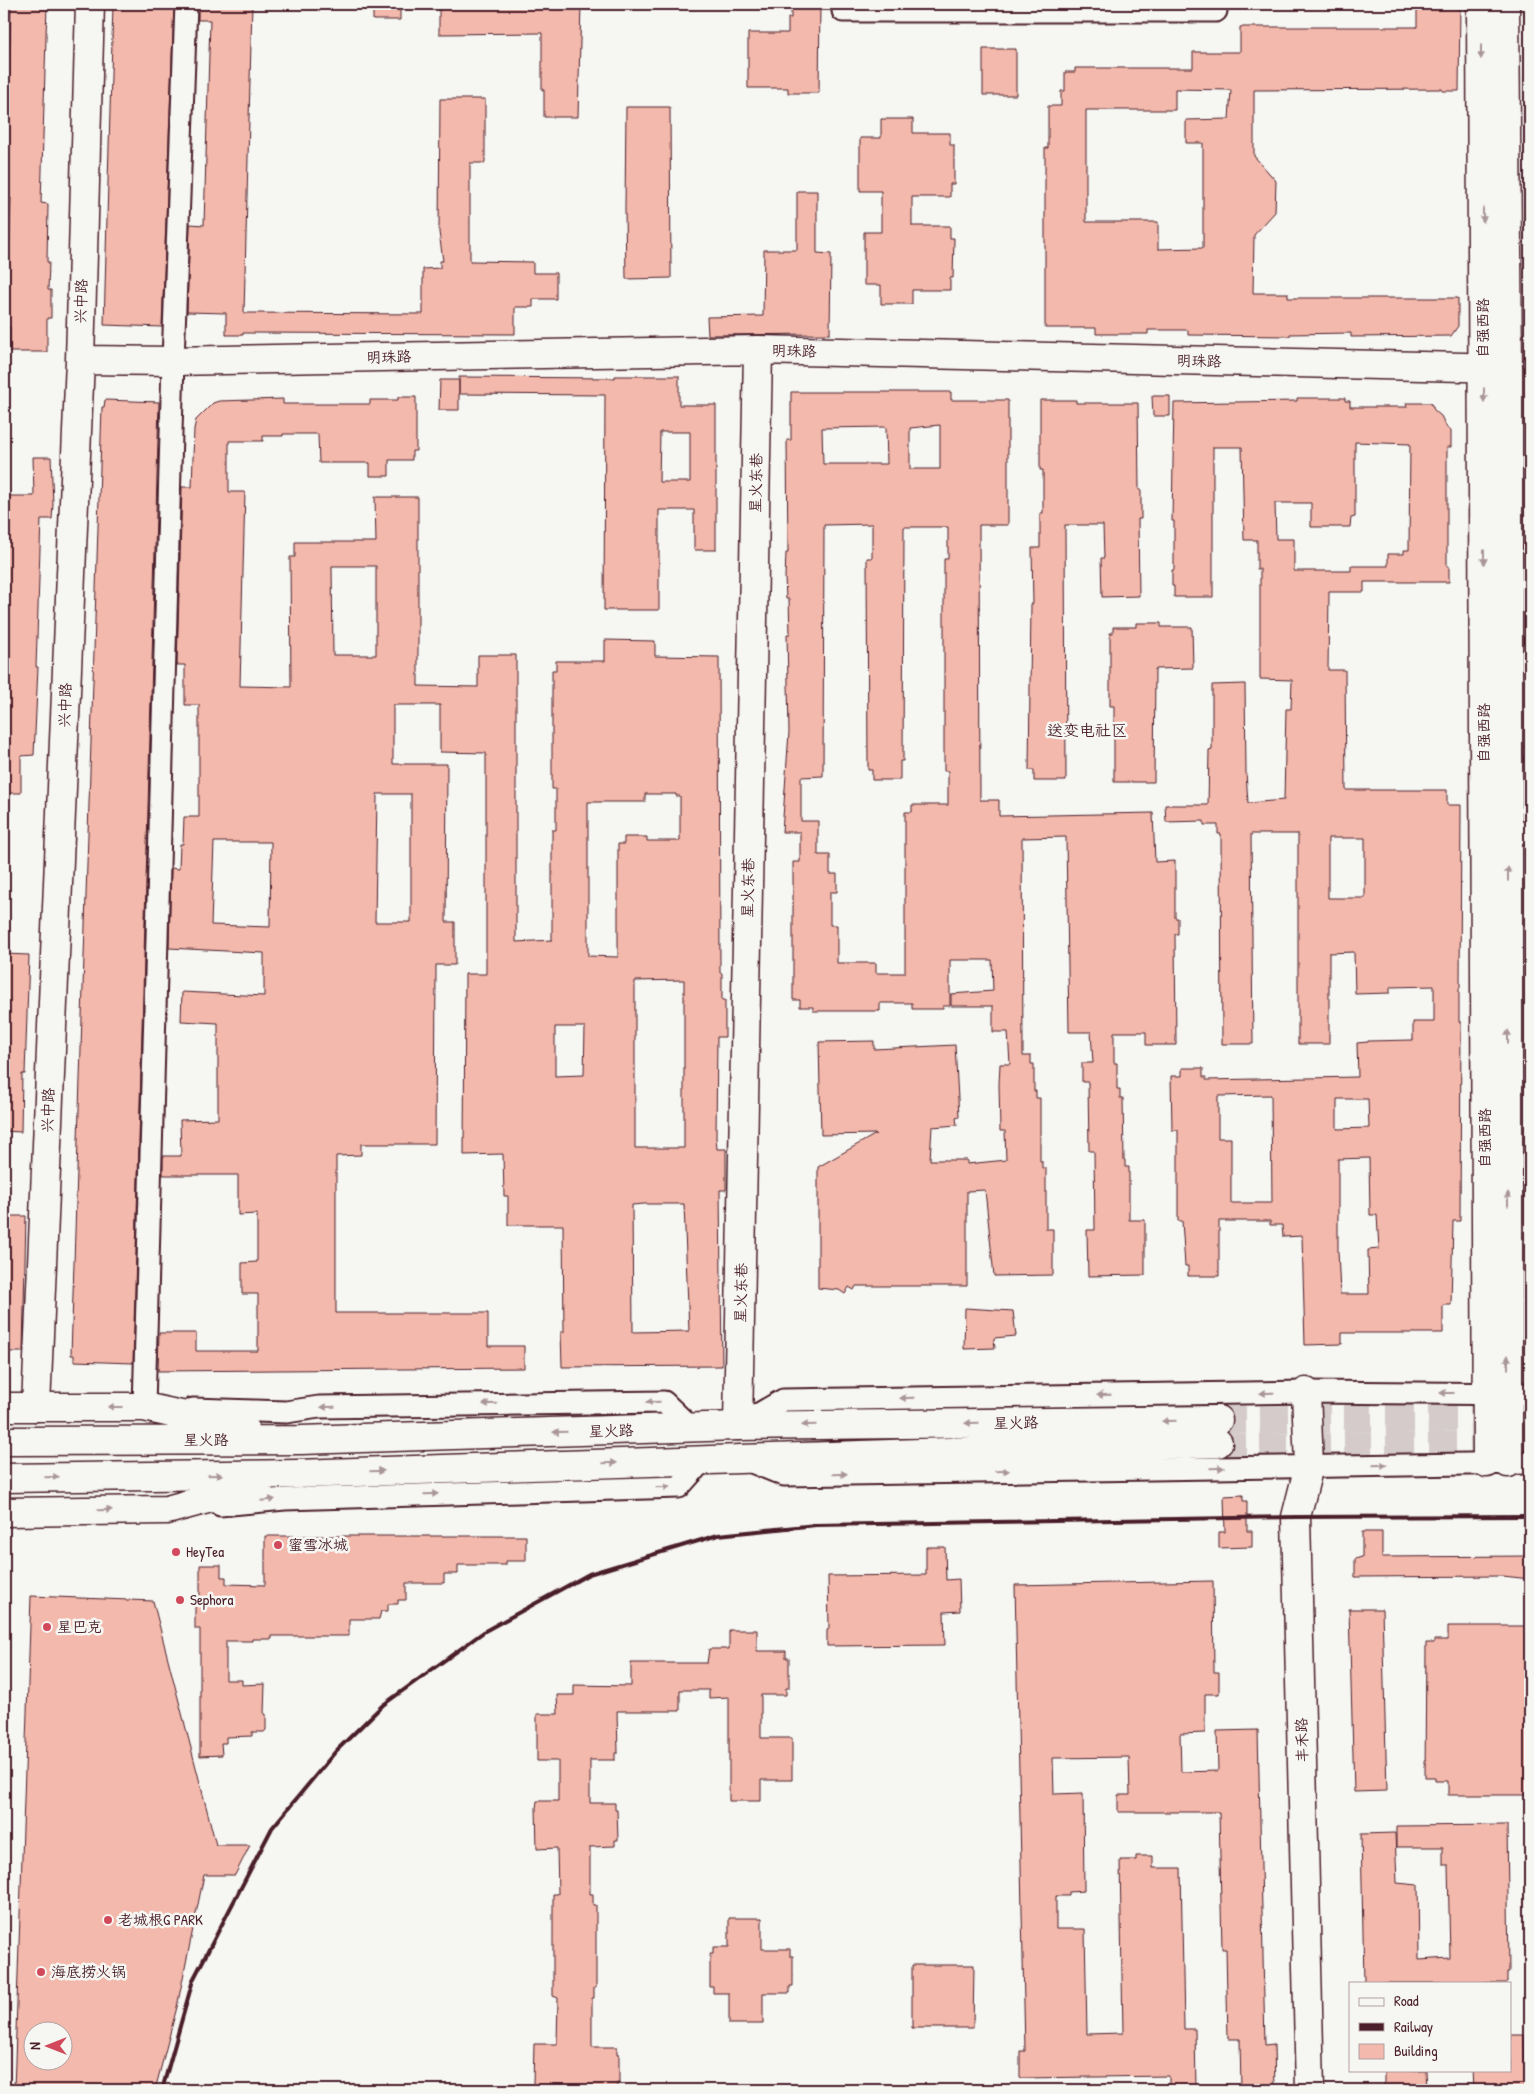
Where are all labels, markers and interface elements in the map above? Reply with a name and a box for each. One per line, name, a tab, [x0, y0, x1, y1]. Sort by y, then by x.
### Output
one-way arrow	[1477, 45, 1485, 61]
one-way arrow	[1479, 207, 1487, 223]
street label: 兴中路	[69, 278, 92, 324]
street label: 自强西路	[1472, 298, 1493, 358]
street label: 明珠路	[771, 340, 817, 361]
street label: 明珠路	[366, 346, 412, 367]
street label: 明珠路	[1176, 350, 1222, 371]
one-way arrow	[1480, 387, 1488, 403]
street label: 星火东巷	[744, 453, 767, 513]
one-way arrow	[1480, 550, 1488, 566]
street label: 兴中路	[53, 682, 76, 728]
street label: 自强西路	[1473, 703, 1494, 763]
district label: 送变电社区	[1047, 719, 1127, 741]
street label: 星火东巷	[736, 858, 759, 918]
one-way arrow	[1504, 866, 1512, 882]
one-way arrow	[1504, 1029, 1512, 1045]
street label: 兴中路	[36, 1087, 59, 1133]
street label: 自强西路	[1474, 1108, 1495, 1168]
one-way arrow	[1504, 1191, 1512, 1207]
street label: 星火东巷	[729, 1263, 752, 1323]
one-way arrow	[1504, 1354, 1512, 1370]
one-way arrow	[1258, 1389, 1274, 1397]
one-way arrow	[1438, 1389, 1454, 1397]
one-way arrow	[1096, 1391, 1112, 1399]
one-way arrow	[898, 1394, 914, 1402]
one-way arrow	[645, 1398, 661, 1406]
one-way arrow	[482, 1400, 498, 1408]
one-way arrow	[107, 1403, 123, 1411]
one-way arrow	[320, 1403, 336, 1411]
street label: 星火路	[993, 1412, 1039, 1433]
one-way arrow	[1161, 1417, 1177, 1425]
street label: 星火路	[588, 1419, 634, 1442]
one-way arrow	[964, 1420, 980, 1428]
one-way arrow	[801, 1422, 817, 1430]
one-way arrow	[551, 1428, 567, 1436]
street label: 星火路	[183, 1429, 229, 1450]
one-way arrow	[602, 1458, 618, 1466]
one-way arrow	[1372, 1461, 1388, 1469]
one-way arrow	[1209, 1464, 1225, 1472]
one-way arrow	[370, 1467, 386, 1475]
one-way arrow	[994, 1467, 1010, 1475]
one-way arrow	[832, 1470, 848, 1478]
one-way arrow	[207, 1471, 223, 1479]
one-way arrow	[45, 1473, 61, 1481]
one-way arrow	[655, 1483, 671, 1491]
one-way arrow	[423, 1490, 439, 1498]
one-way arrow	[260, 1496, 276, 1504]
one-way arrow	[97, 1506, 113, 1514]
place label: 蜜雪冰城	[288, 1534, 348, 1555]
marker: 蜜雪冰城	[272, 1539, 284, 1551]
place label: HeyTea	[186, 1541, 224, 1562]
marker: HeyTea	[170, 1546, 182, 1558]
place label: Sephora	[190, 1589, 233, 1610]
marker: Sephora	[174, 1594, 186, 1606]
place label: 星巴克	[57, 1616, 102, 1637]
marker: 星巴克	[41, 1621, 53, 1633]
street label: 丰禾路	[1291, 1717, 1312, 1763]
place label: 老城根G PARK	[118, 1909, 203, 1930]
marker: 老城根G PARK	[102, 1914, 114, 1926]
place label: 海底捞火锅	[51, 1961, 126, 1982]
marker: 海底捞火锅	[35, 1966, 47, 1978]
legend	[1349, 1982, 1512, 2072]
text: Road	[1394, 1990, 1419, 2011]
text: Railway	[1394, 2016, 1433, 2037]
north arrow	[22, 2022, 72, 2072]
text: Building	[1394, 2040, 1438, 2061]
text: N	[25, 2042, 44, 2050]

